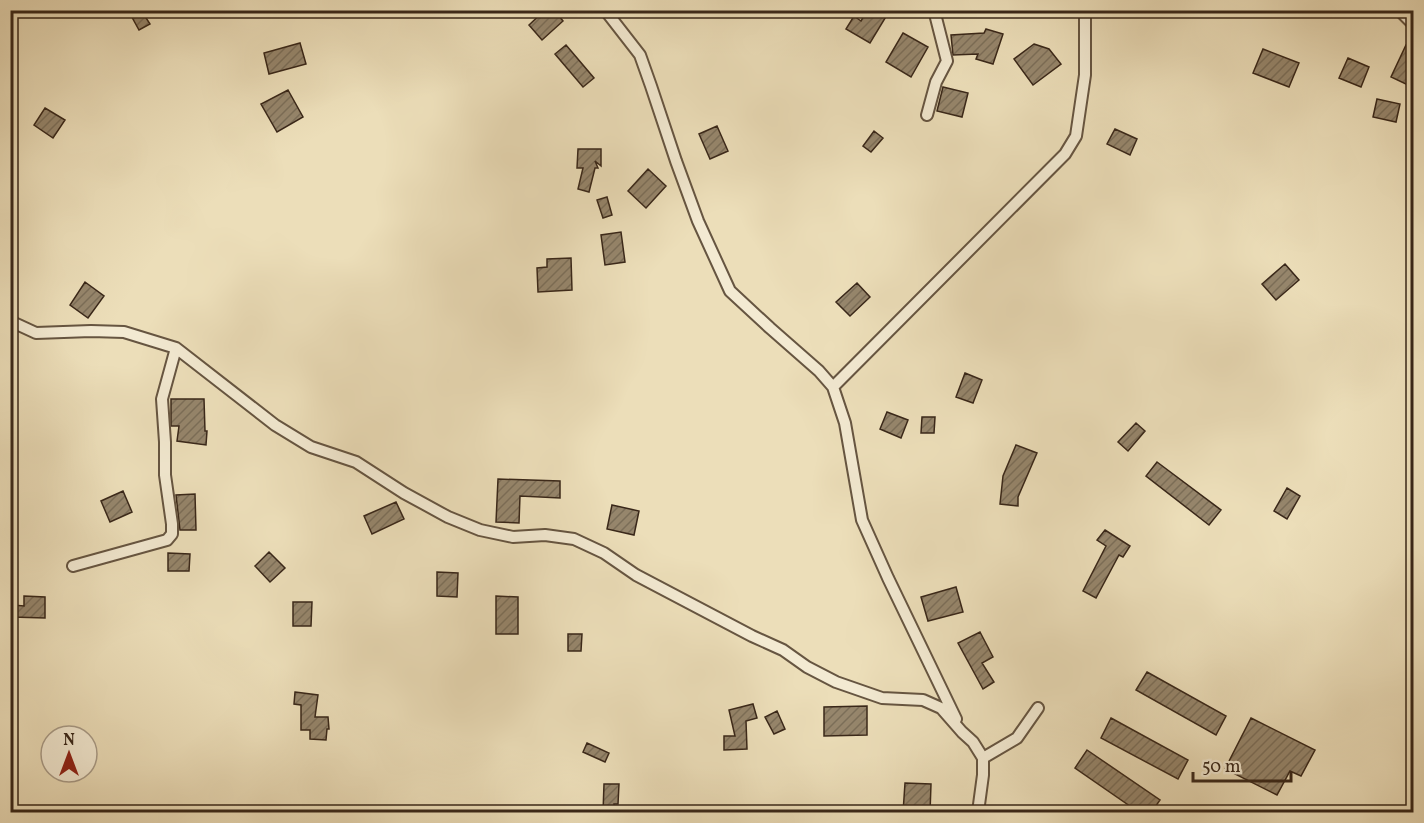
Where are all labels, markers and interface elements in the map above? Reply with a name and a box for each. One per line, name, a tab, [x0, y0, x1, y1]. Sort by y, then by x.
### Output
north arrow	[39, 724, 99, 784]
text: N	[63, 730, 75, 752]
scale bar	[1193, 745, 1290, 783]
text: 50 m	[1202, 755, 1241, 780]

